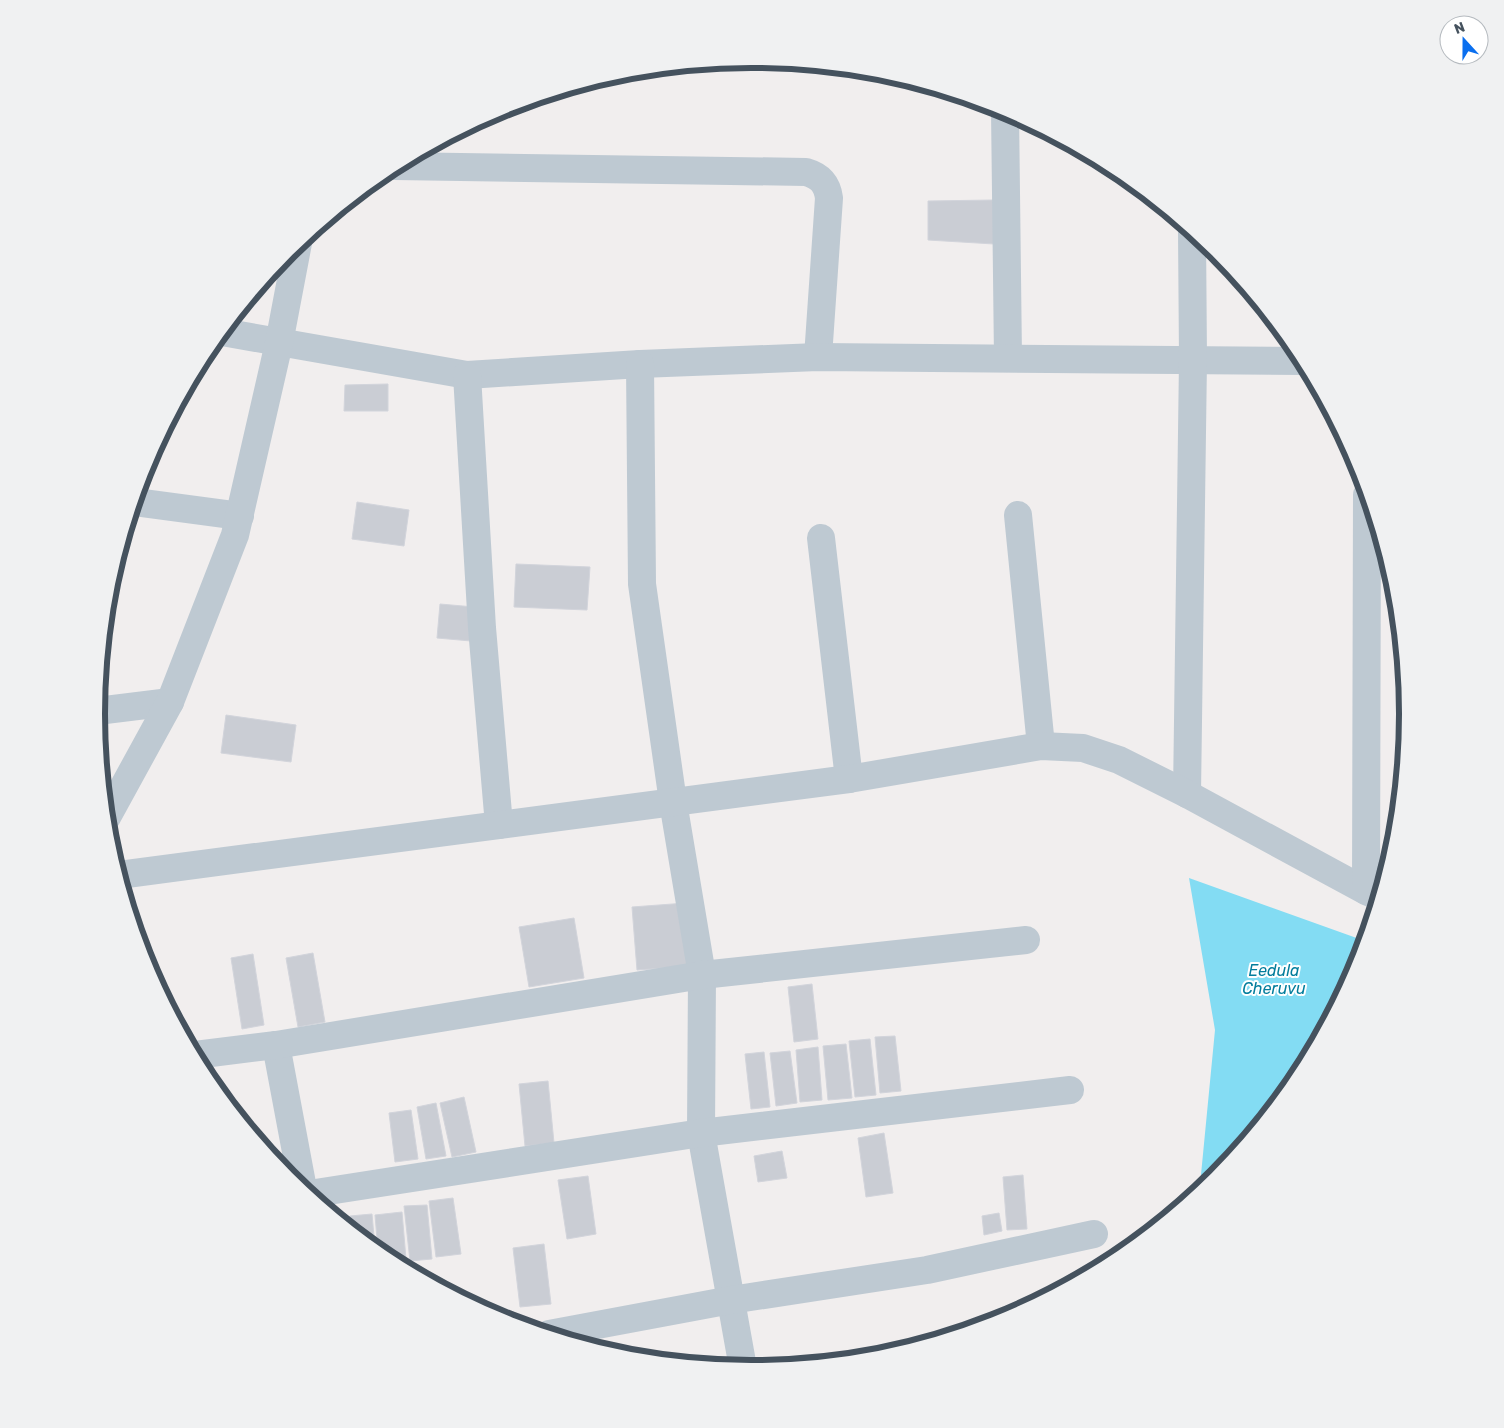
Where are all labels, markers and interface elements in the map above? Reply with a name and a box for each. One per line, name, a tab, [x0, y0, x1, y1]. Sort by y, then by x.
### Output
north arrow	[1439, 15, 1489, 65]
text: N	[1452, 19, 1467, 38]
water label: Eedula Cheruvu	[1242, 961, 1306, 998]

